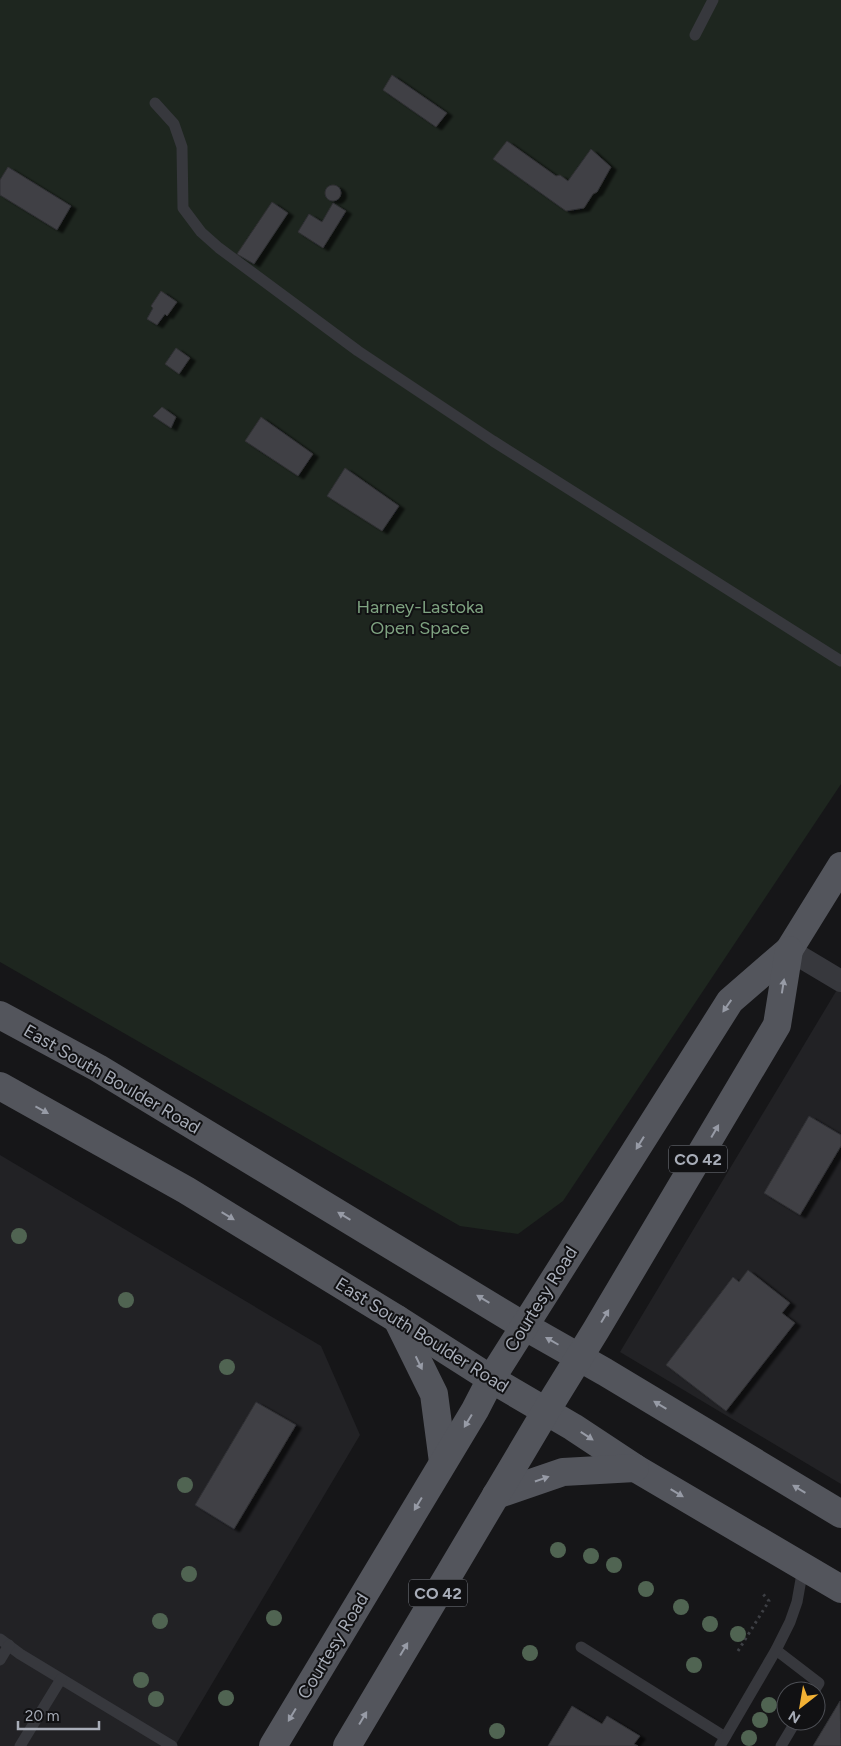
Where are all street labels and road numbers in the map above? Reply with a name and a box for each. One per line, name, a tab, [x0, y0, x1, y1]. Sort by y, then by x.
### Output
street label: East South Boulder Road	[20, 1019, 204, 1139]
road number: CO 42	[669, 1146, 727, 1172]
street label: Courtesy Road	[500, 1242, 582, 1356]
street label: East South Boulder Road	[331, 1273, 513, 1397]
road number: CO 42	[409, 1580, 467, 1606]
street label: Courtesy Road	[293, 1589, 373, 1703]

